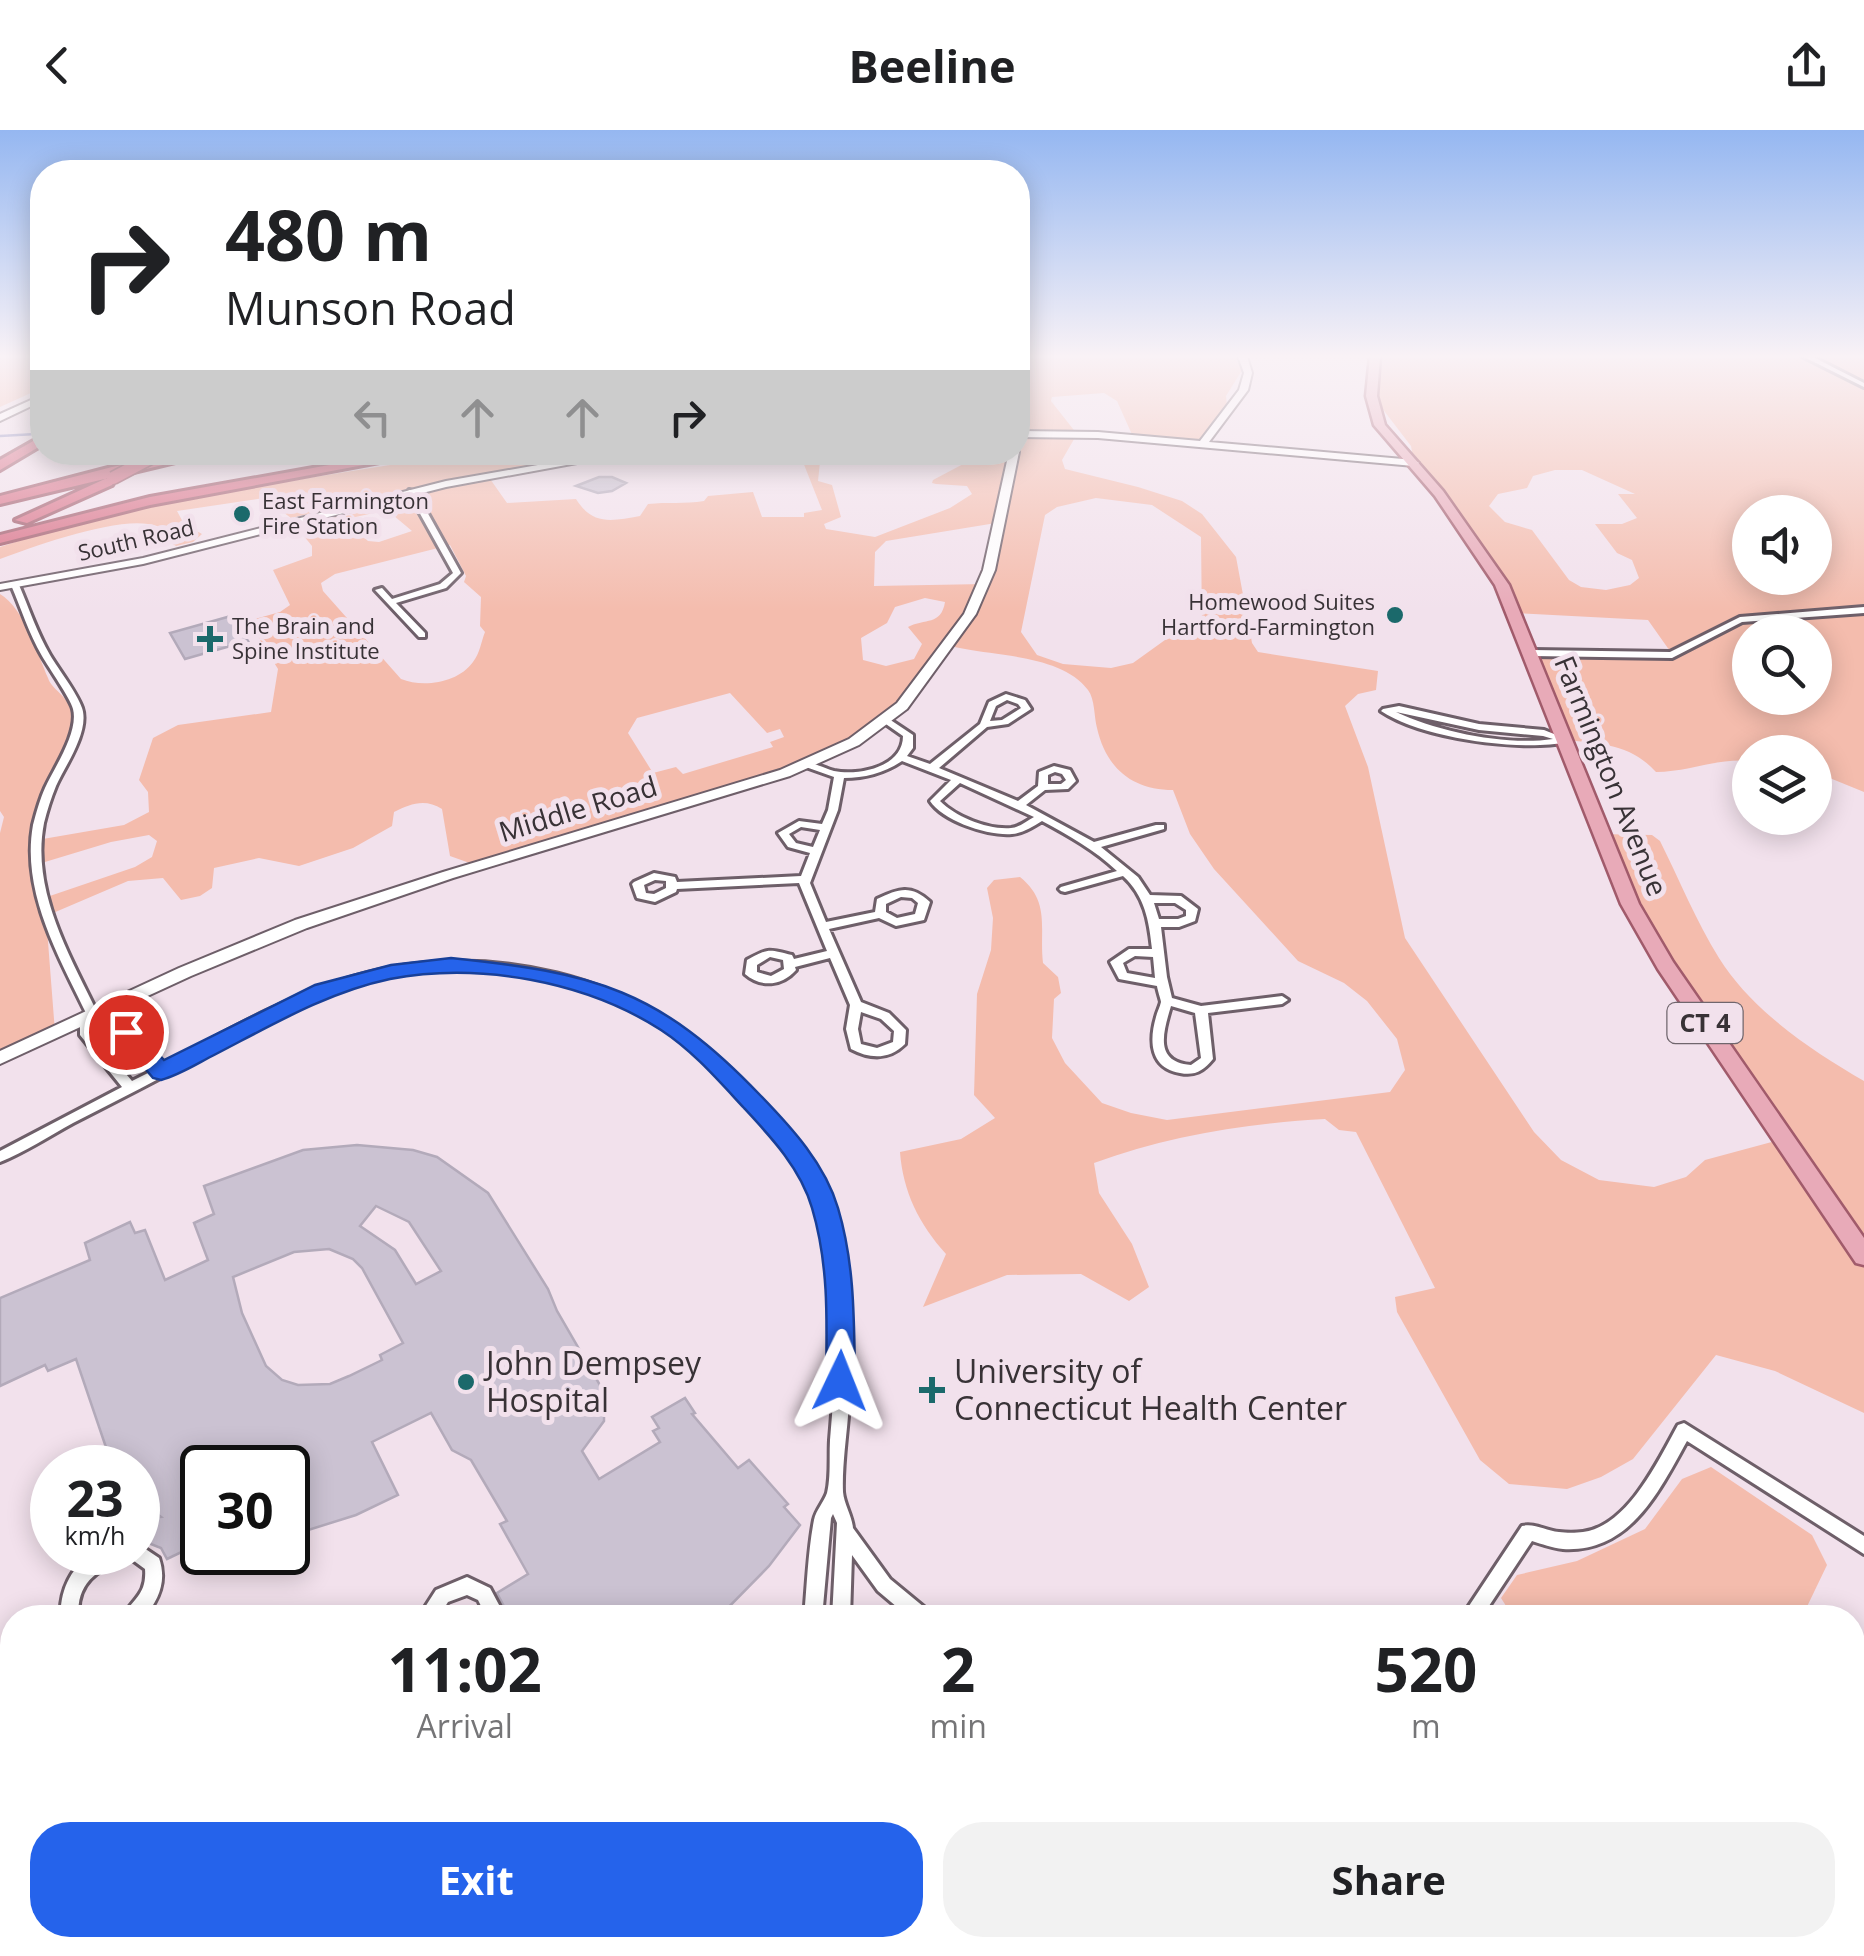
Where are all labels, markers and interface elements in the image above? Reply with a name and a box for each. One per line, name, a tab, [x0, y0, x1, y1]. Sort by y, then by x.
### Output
text: Beeline	[848, 35, 1016, 96]
icon: back	[30, 38, 85, 93]
icon: share	[1779, 38, 1834, 93]
text: 480 m	[225, 186, 432, 282]
icon: right	[60, 200, 190, 330]
text: Munson Road	[225, 277, 516, 338]
icon: left	[345, 390, 400, 445]
icon: ahead	[450, 390, 505, 445]
icon: ahead	[555, 390, 610, 445]
icon: right	[660, 390, 715, 445]
place label: East Farmington Fire Station	[262, 485, 429, 540]
map controls	[1732, 495, 1832, 835]
button: sound	[1732, 495, 1832, 595]
marker: East Farmington Fire Station	[231, 503, 253, 525]
street label: South Road	[75, 511, 197, 567]
place label: Homewood Suites Hartford-Farmington	[1161, 586, 1375, 641]
marker: Homewood Suites Hartford-Farmington	[1384, 604, 1406, 626]
place label: The Brain and Spine Institute	[232, 610, 380, 665]
button: search	[1732, 615, 1832, 715]
marker: The Brain and Spine Institute	[197, 626, 223, 652]
street label: Farmington Avenue	[1546, 650, 1677, 901]
button: layers	[1732, 735, 1832, 835]
street label: Middle Road	[494, 766, 661, 850]
pin	[84, 990, 169, 1075]
road number: CT 4	[1668, 1003, 1742, 1043]
icon: arrive	[99, 1005, 154, 1060]
position arrow	[788, 1329, 892, 1433]
place label: John Dempsey Hospital	[483, 1341, 702, 1421]
place label: University of Connecticut Health Center	[954, 1349, 1347, 1429]
marker: John Dempsey Hospital	[455, 1371, 477, 1393]
marker: University of Connecticut Health Center	[919, 1377, 945, 1403]
speed limit sign: 30	[180, 1445, 310, 1575]
text: 23	[66, 1464, 124, 1532]
text: km/h	[65, 1518, 125, 1552]
text: 11:02	[388, 1628, 542, 1710]
text: 2	[941, 1628, 975, 1710]
text: 520	[1374, 1628, 1477, 1710]
text: Arrival	[417, 1704, 513, 1747]
text: min	[930, 1704, 987, 1747]
text: m	[1411, 1704, 1441, 1747]
button: Exit	[30, 1822, 923, 1937]
button: Share	[943, 1822, 1835, 1937]

